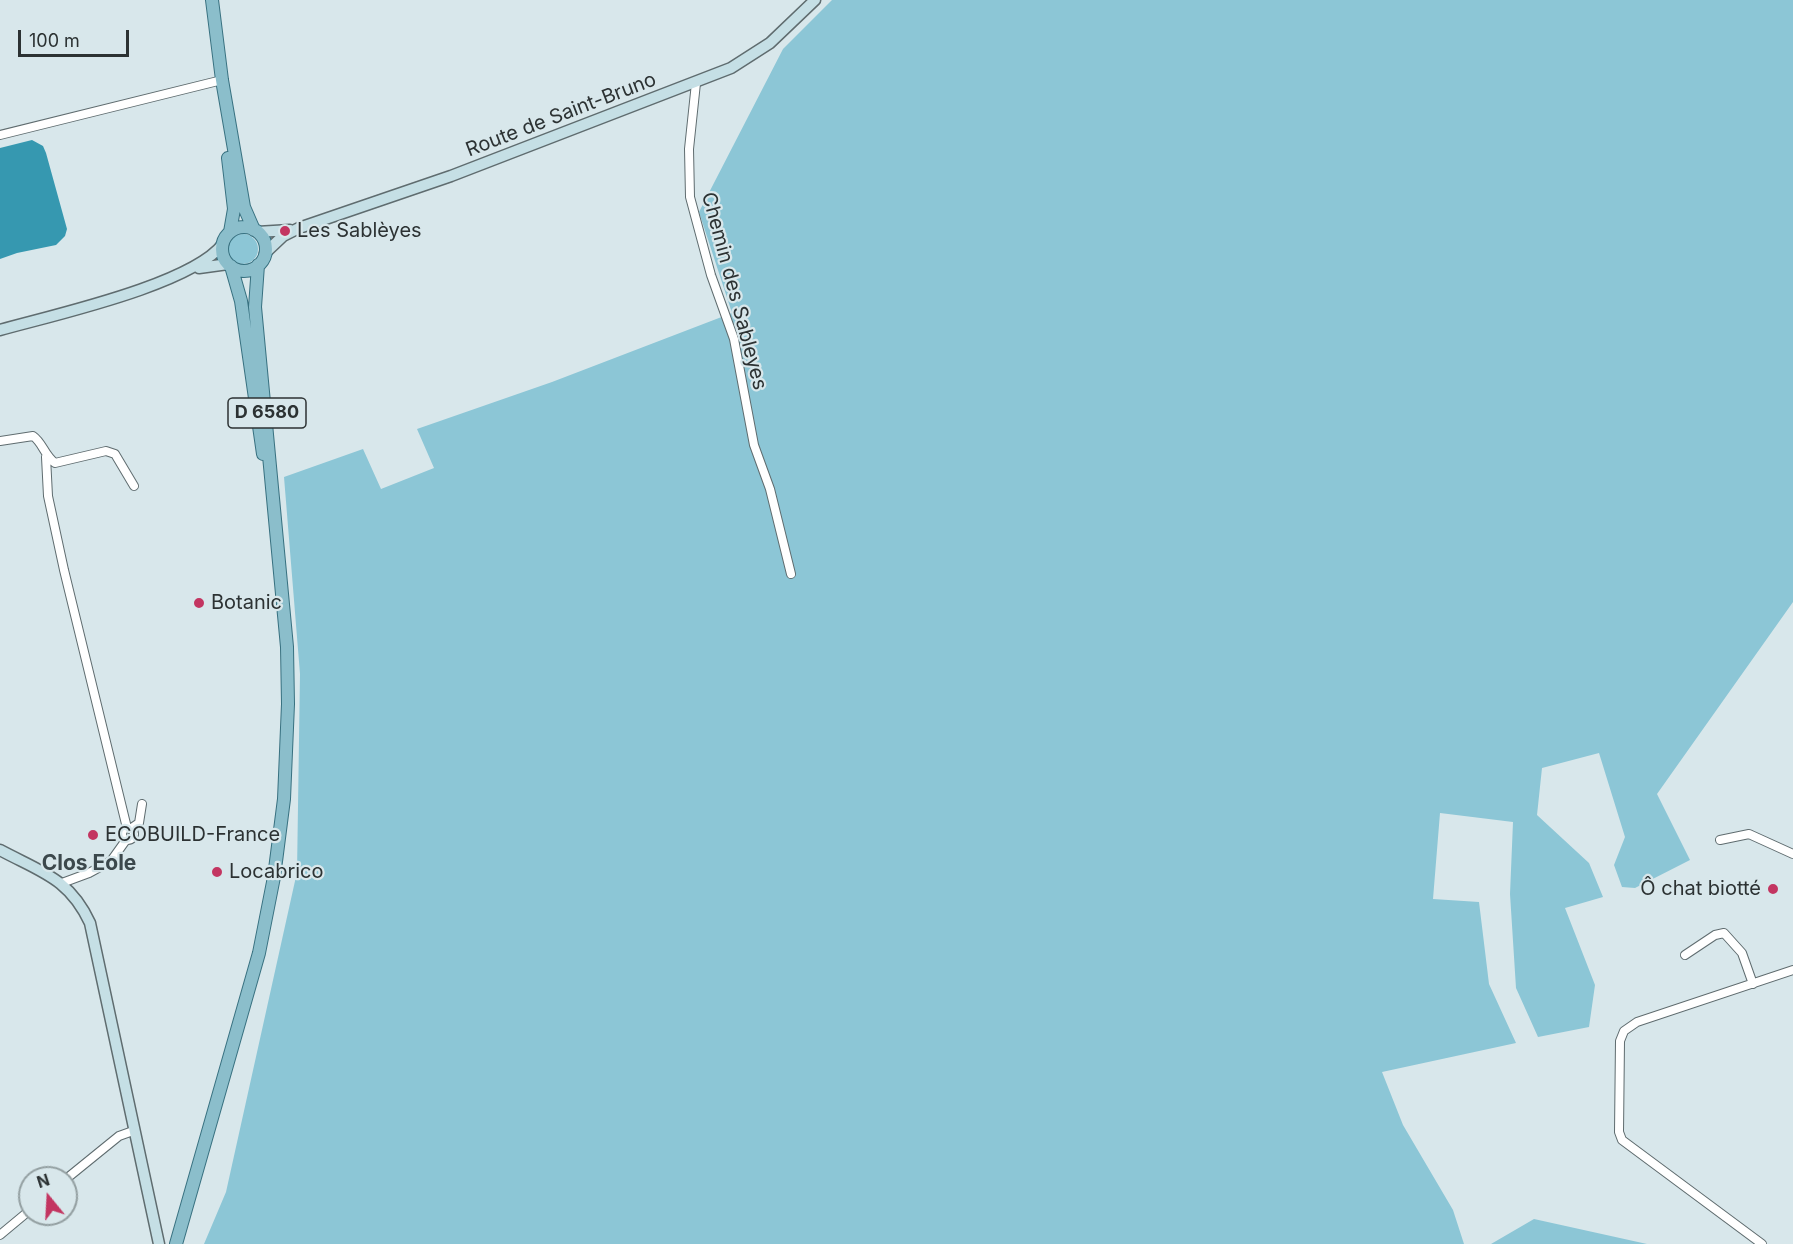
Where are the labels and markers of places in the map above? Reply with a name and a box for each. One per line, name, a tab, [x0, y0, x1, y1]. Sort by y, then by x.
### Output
place label: Les Sablèyes	[297, 219, 422, 243]
marker: Les Sablèyes	[278, 224, 292, 238]
place label: Botanic	[211, 591, 282, 615]
marker: Botanic	[192, 596, 206, 610]
place label: ECOBUILD-France	[105, 823, 280, 847]
marker: ECOBUILD-France	[86, 828, 100, 842]
place label: Locabrico	[229, 860, 324, 884]
marker: Locabrico	[210, 865, 224, 879]
place label: Ô chat biotté	[1640, 877, 1761, 901]
marker: Ô chat biotté	[1766, 882, 1780, 896]

